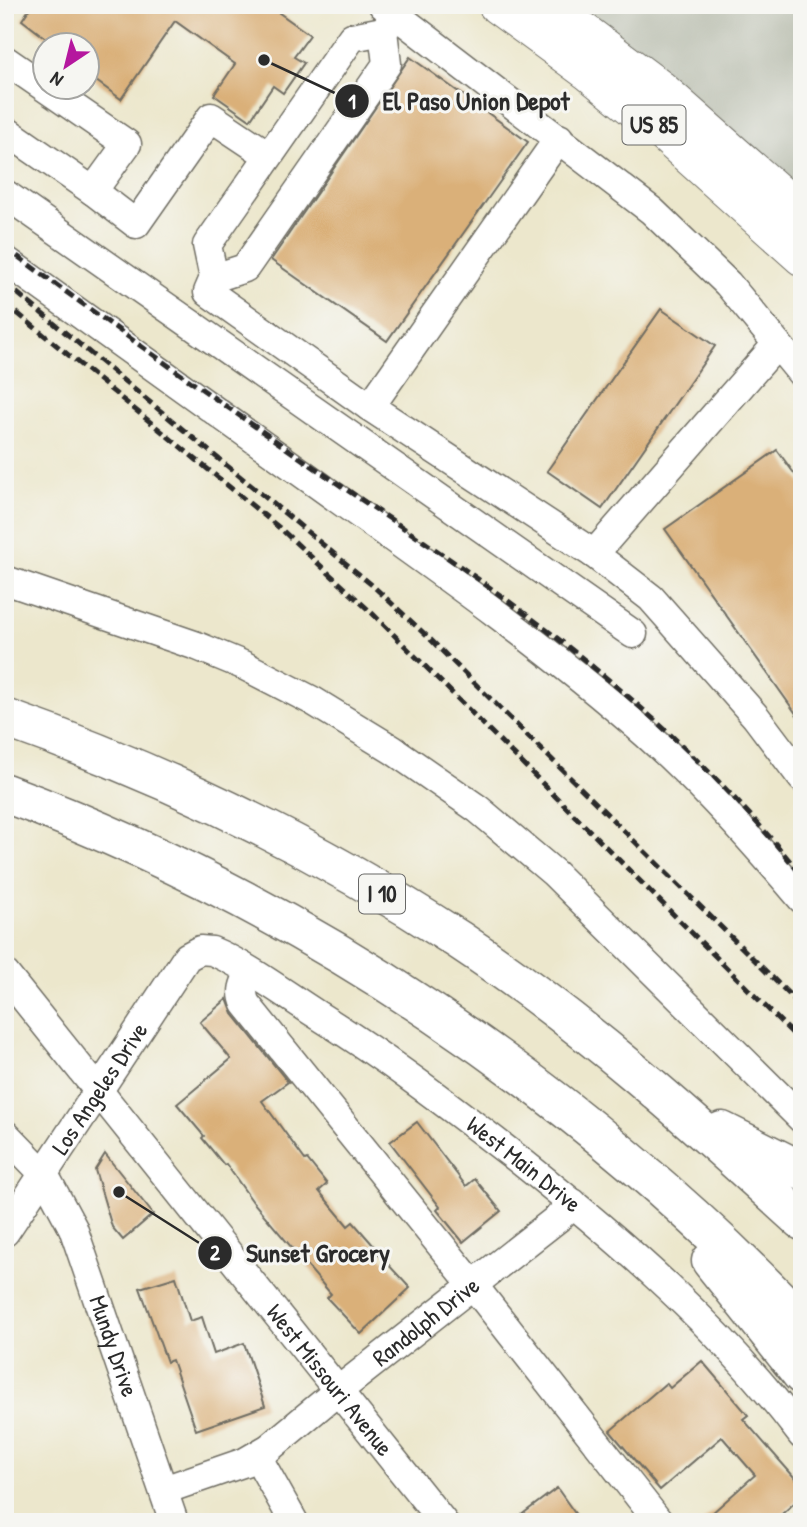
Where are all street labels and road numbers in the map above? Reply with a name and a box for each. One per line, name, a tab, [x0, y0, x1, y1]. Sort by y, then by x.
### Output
road number: US 85	[622, 106, 686, 144]
road number: I 10	[359, 874, 405, 914]
street label: Los Angeles Drive	[44, 1015, 155, 1160]
street label: West Main Drive	[460, 1108, 589, 1219]
street label: Randolph Drive	[365, 1269, 486, 1373]
street label: Mundy Drive	[82, 1291, 147, 1401]
street label: West Missouri Avenue	[260, 1297, 401, 1463]

